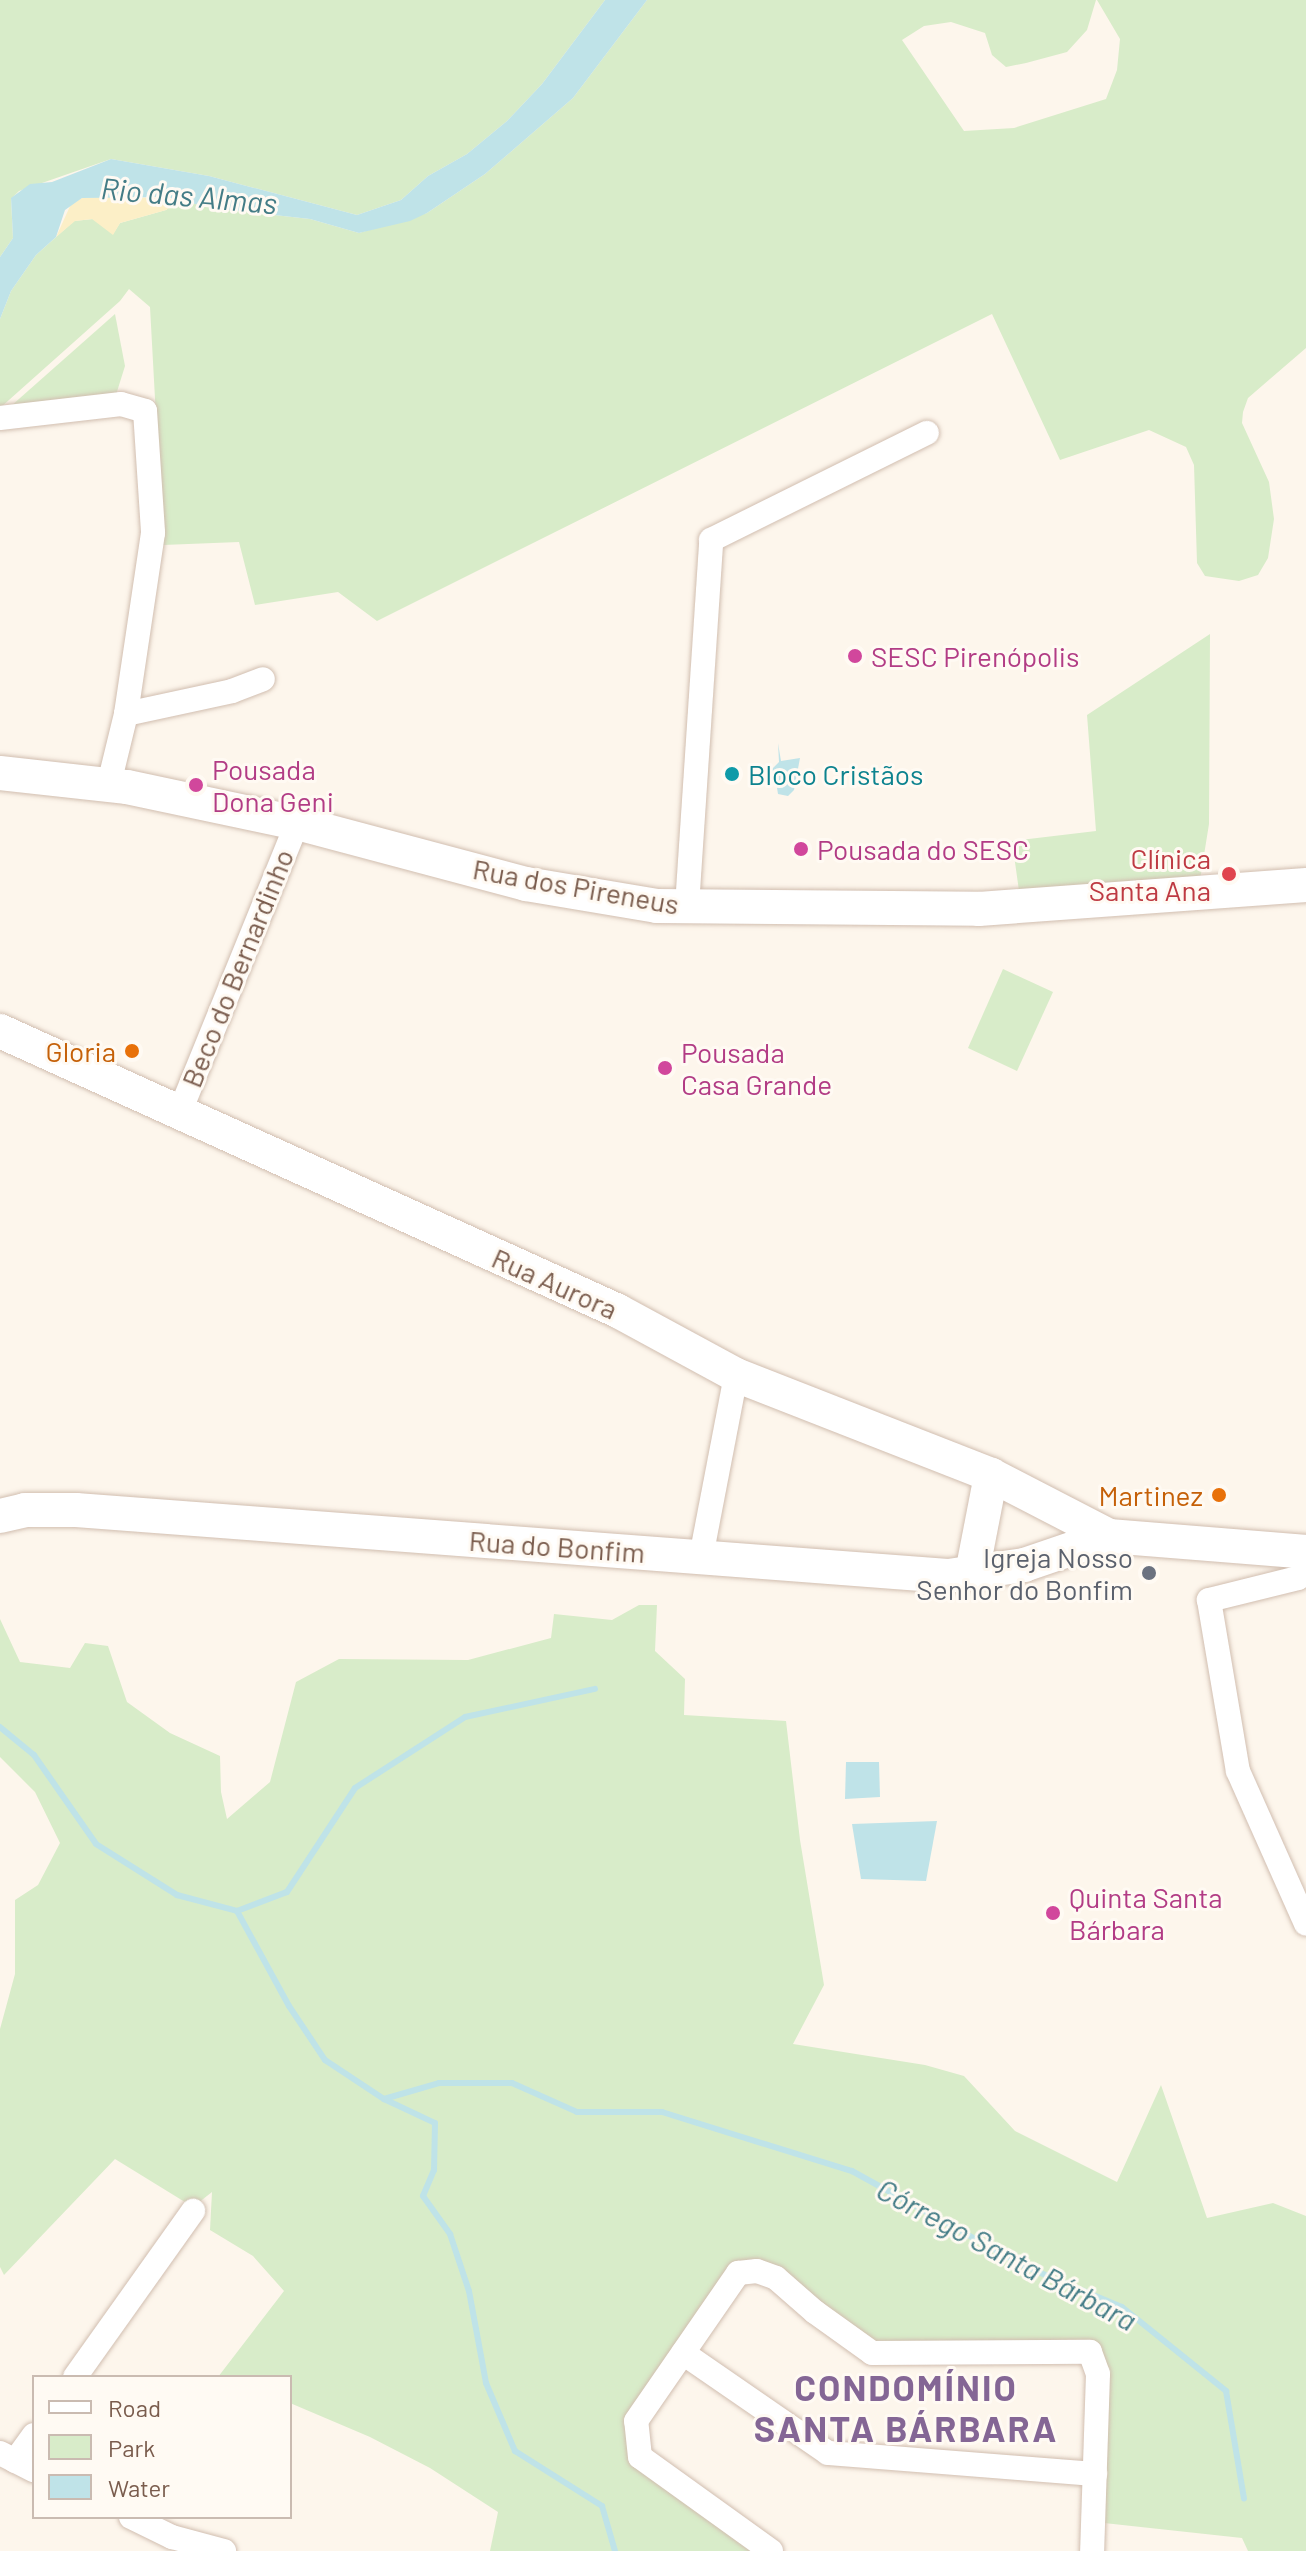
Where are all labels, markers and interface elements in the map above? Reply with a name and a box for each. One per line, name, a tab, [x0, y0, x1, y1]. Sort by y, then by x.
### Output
water label: Rio das Almas	[99, 169, 279, 221]
place label: SESC Pirenópolis	[871, 639, 1079, 673]
marker: SESC Pirenópolis	[846, 647, 864, 665]
place label: Pousada Dona Geni	[212, 752, 334, 818]
place label: Bloco Cristãos	[748, 757, 923, 791]
marker: Bloco Cristãos	[723, 765, 741, 783]
marker: Pousada Dona Geni	[187, 776, 205, 794]
place label: Pousada do SESC	[817, 832, 1029, 866]
marker: Pousada do SESC	[792, 840, 810, 858]
place label: Clínica Santa Ana	[1089, 841, 1211, 907]
street label: Beco do Bernardinho	[174, 844, 300, 1092]
street label: Rua dos Pireneus	[470, 851, 682, 921]
marker: Clínica Santa Ana	[1218, 863, 1240, 885]
place label: Gloria	[45, 1034, 116, 1068]
place label: Pousada Casa Grande	[681, 1035, 832, 1101]
marker: Gloria	[123, 1042, 141, 1060]
marker: Pousada Casa Grande	[656, 1059, 674, 1077]
street label: Rua Aurora	[487, 1240, 623, 1326]
place label: Martinez	[1098, 1478, 1203, 1512]
marker: Martinez	[1210, 1486, 1228, 1504]
street label: Rua do Bonfim	[468, 1523, 646, 1569]
place label: Igreja Nosso Senhor do Bonfim	[916, 1540, 1133, 1606]
marker: Igreja Nosso Senhor do Bonfim	[1140, 1564, 1158, 1582]
place label: Quinta Santa Bárbara	[1069, 1880, 1223, 1946]
marker: Quinta Santa Bárbara	[1044, 1904, 1062, 1922]
water label: Córrego Santa Bárbara	[871, 2170, 1143, 2338]
district label: CONDOMÍNIO SANTA BÁRBARA	[754, 2364, 1058, 2449]
legend	[32, 2375, 292, 2519]
text: Road	[108, 2393, 161, 2422]
text: Park	[108, 2433, 155, 2462]
text: Water	[108, 2473, 170, 2502]

